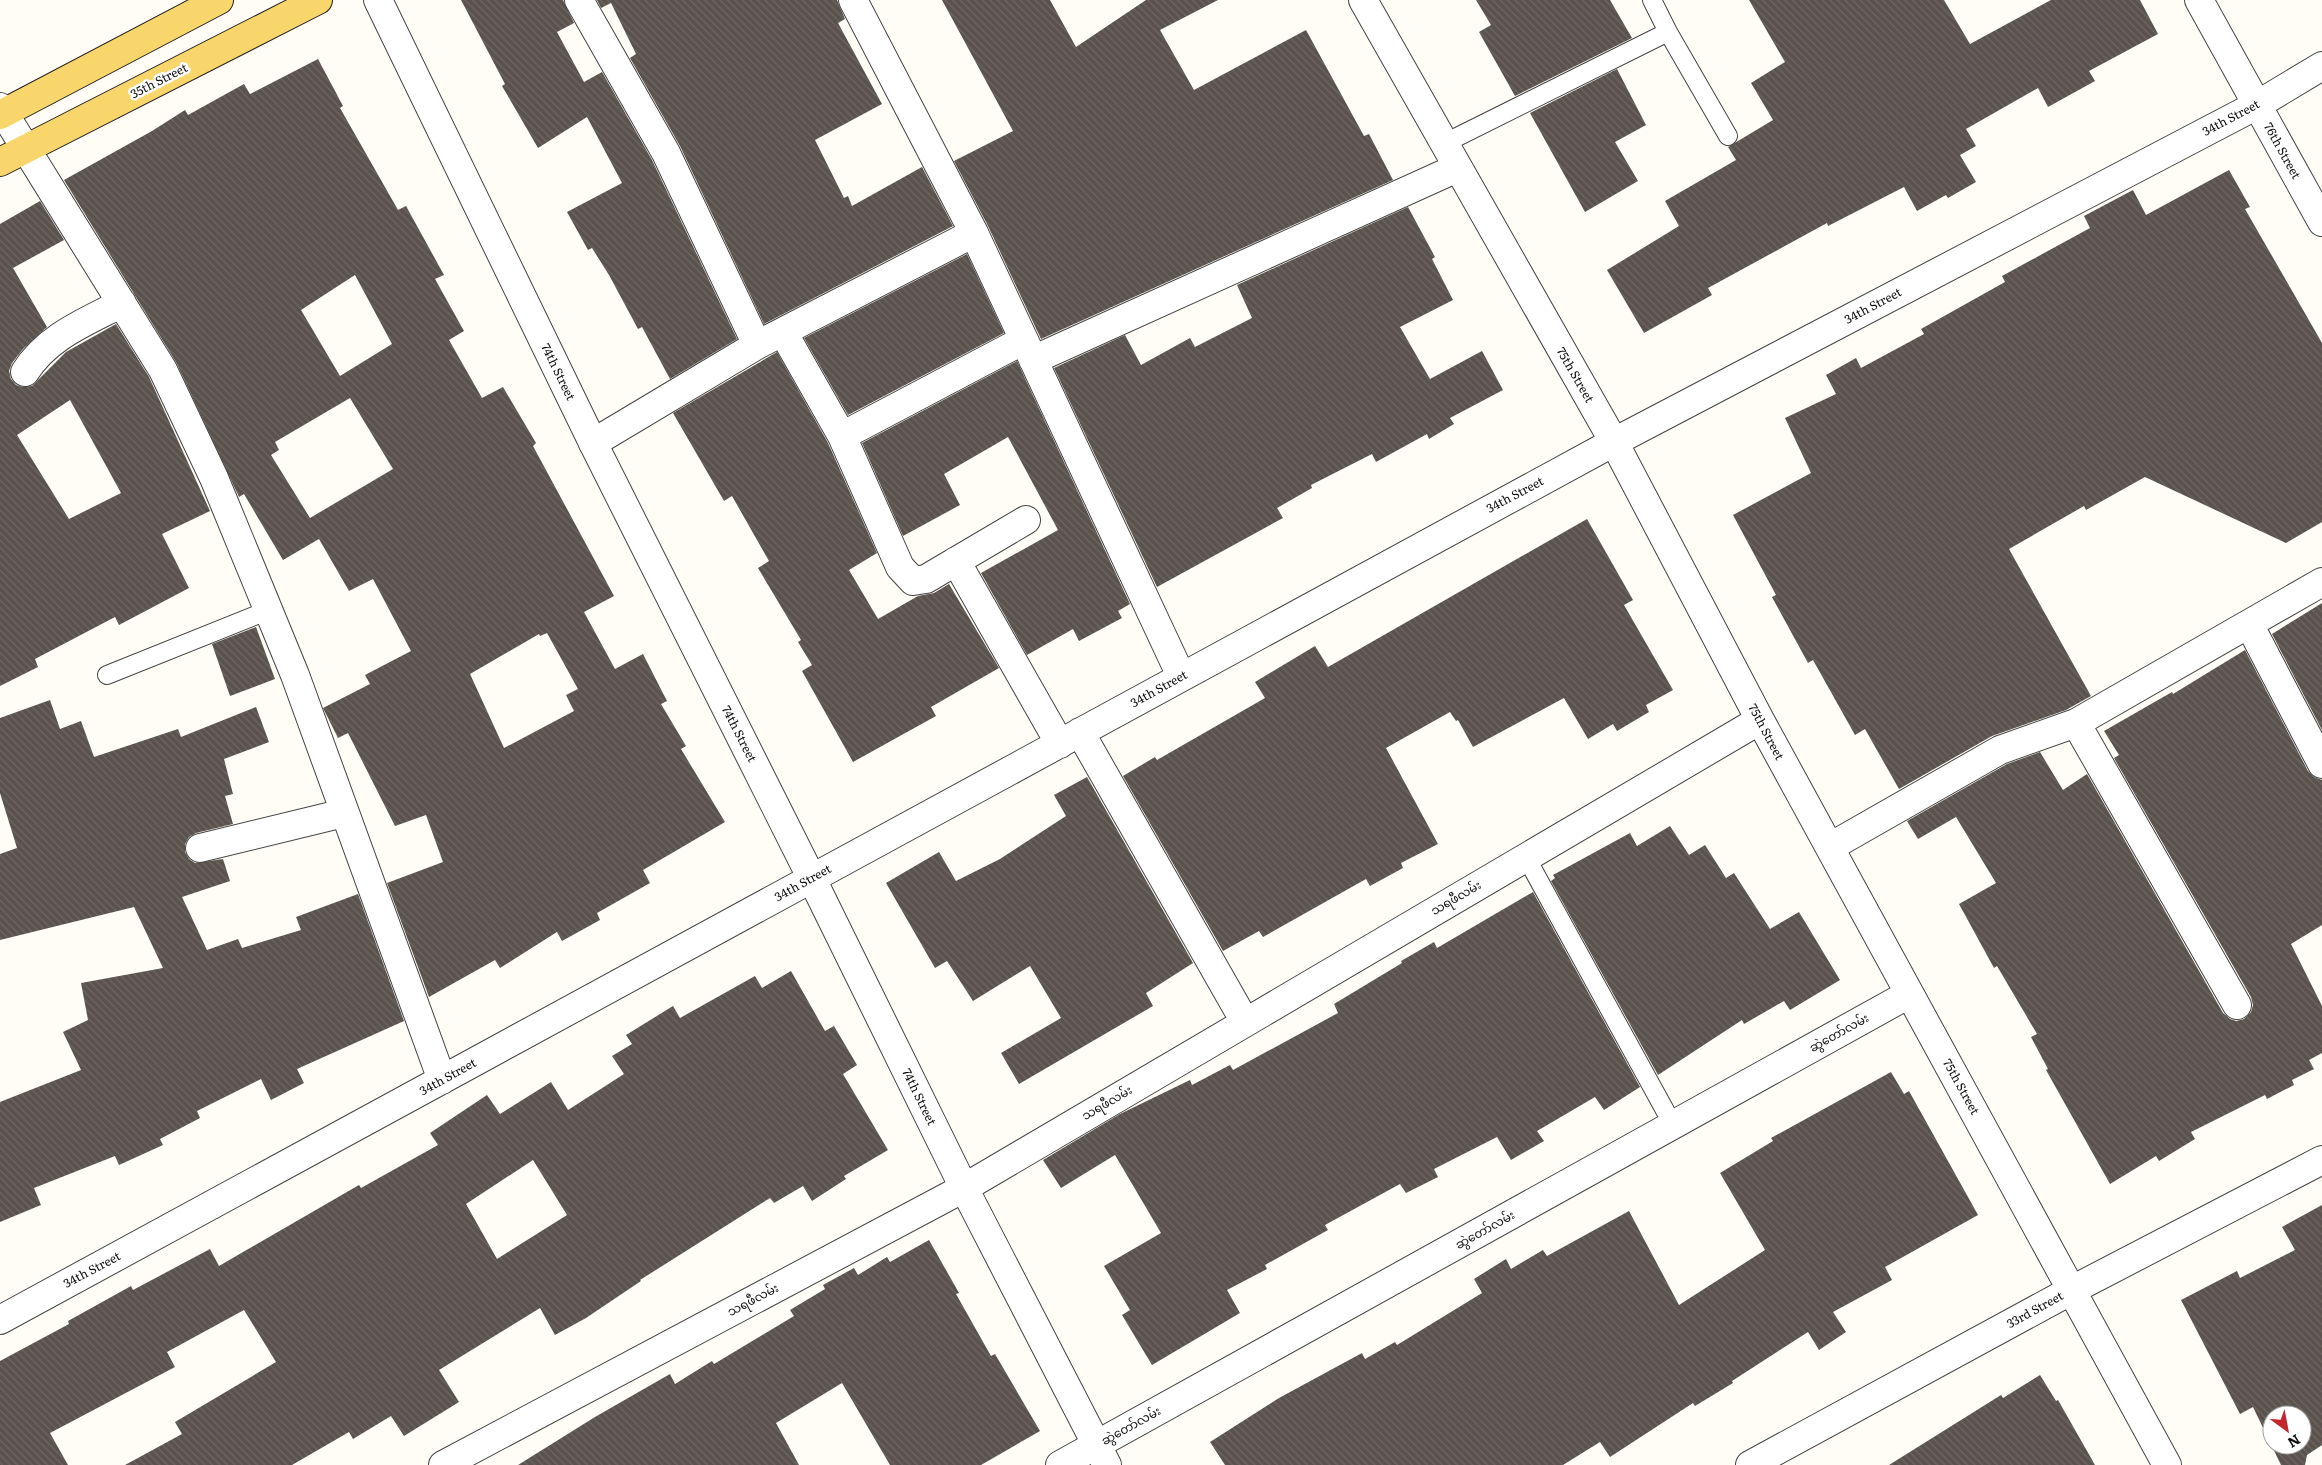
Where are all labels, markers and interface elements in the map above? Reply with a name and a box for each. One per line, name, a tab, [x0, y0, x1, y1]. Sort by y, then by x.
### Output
street label: 35th Street	[127, 58, 190, 102]
street label: 34th Street	[2199, 94, 2263, 140]
street label: 76th Street	[2260, 119, 2306, 182]
street label: 34th Street	[1841, 282, 1905, 328]
street label: 74th Street	[537, 340, 581, 403]
street label: 75th Street	[1553, 343, 1599, 406]
street label: 34th Street	[1483, 471, 1547, 517]
street label: 34th Street	[1127, 665, 1190, 711]
street label: 75th Street	[1745, 700, 1789, 763]
street label: 74th Street	[718, 702, 762, 765]
street label: 34th Street	[771, 859, 834, 905]
street label: သရဖီလမ်း	[1427, 875, 1485, 921]
street label: ဆွဲတော်လမ်း	[1805, 1008, 1873, 1058]
street label: 34th Street	[416, 1053, 479, 1099]
street label: 75th Street	[1939, 1055, 1985, 1118]
street label: 74th Street	[898, 1065, 942, 1128]
street label: သရဖီလမ်း	[1078, 1080, 1136, 1126]
street label: ဆွဲတော်လမ်း	[1451, 1205, 1519, 1255]
street label: 34th Street	[60, 1246, 124, 1292]
street label: သရဖီလမ်း	[724, 1278, 782, 1322]
street label: 33rd Street	[2003, 1286, 2066, 1332]
street label: ဆွဲတော်လမ်း	[1097, 1401, 1165, 1451]
north arrow	[2262, 1405, 2312, 1455]
text: N	[2284, 1430, 2305, 1454]

